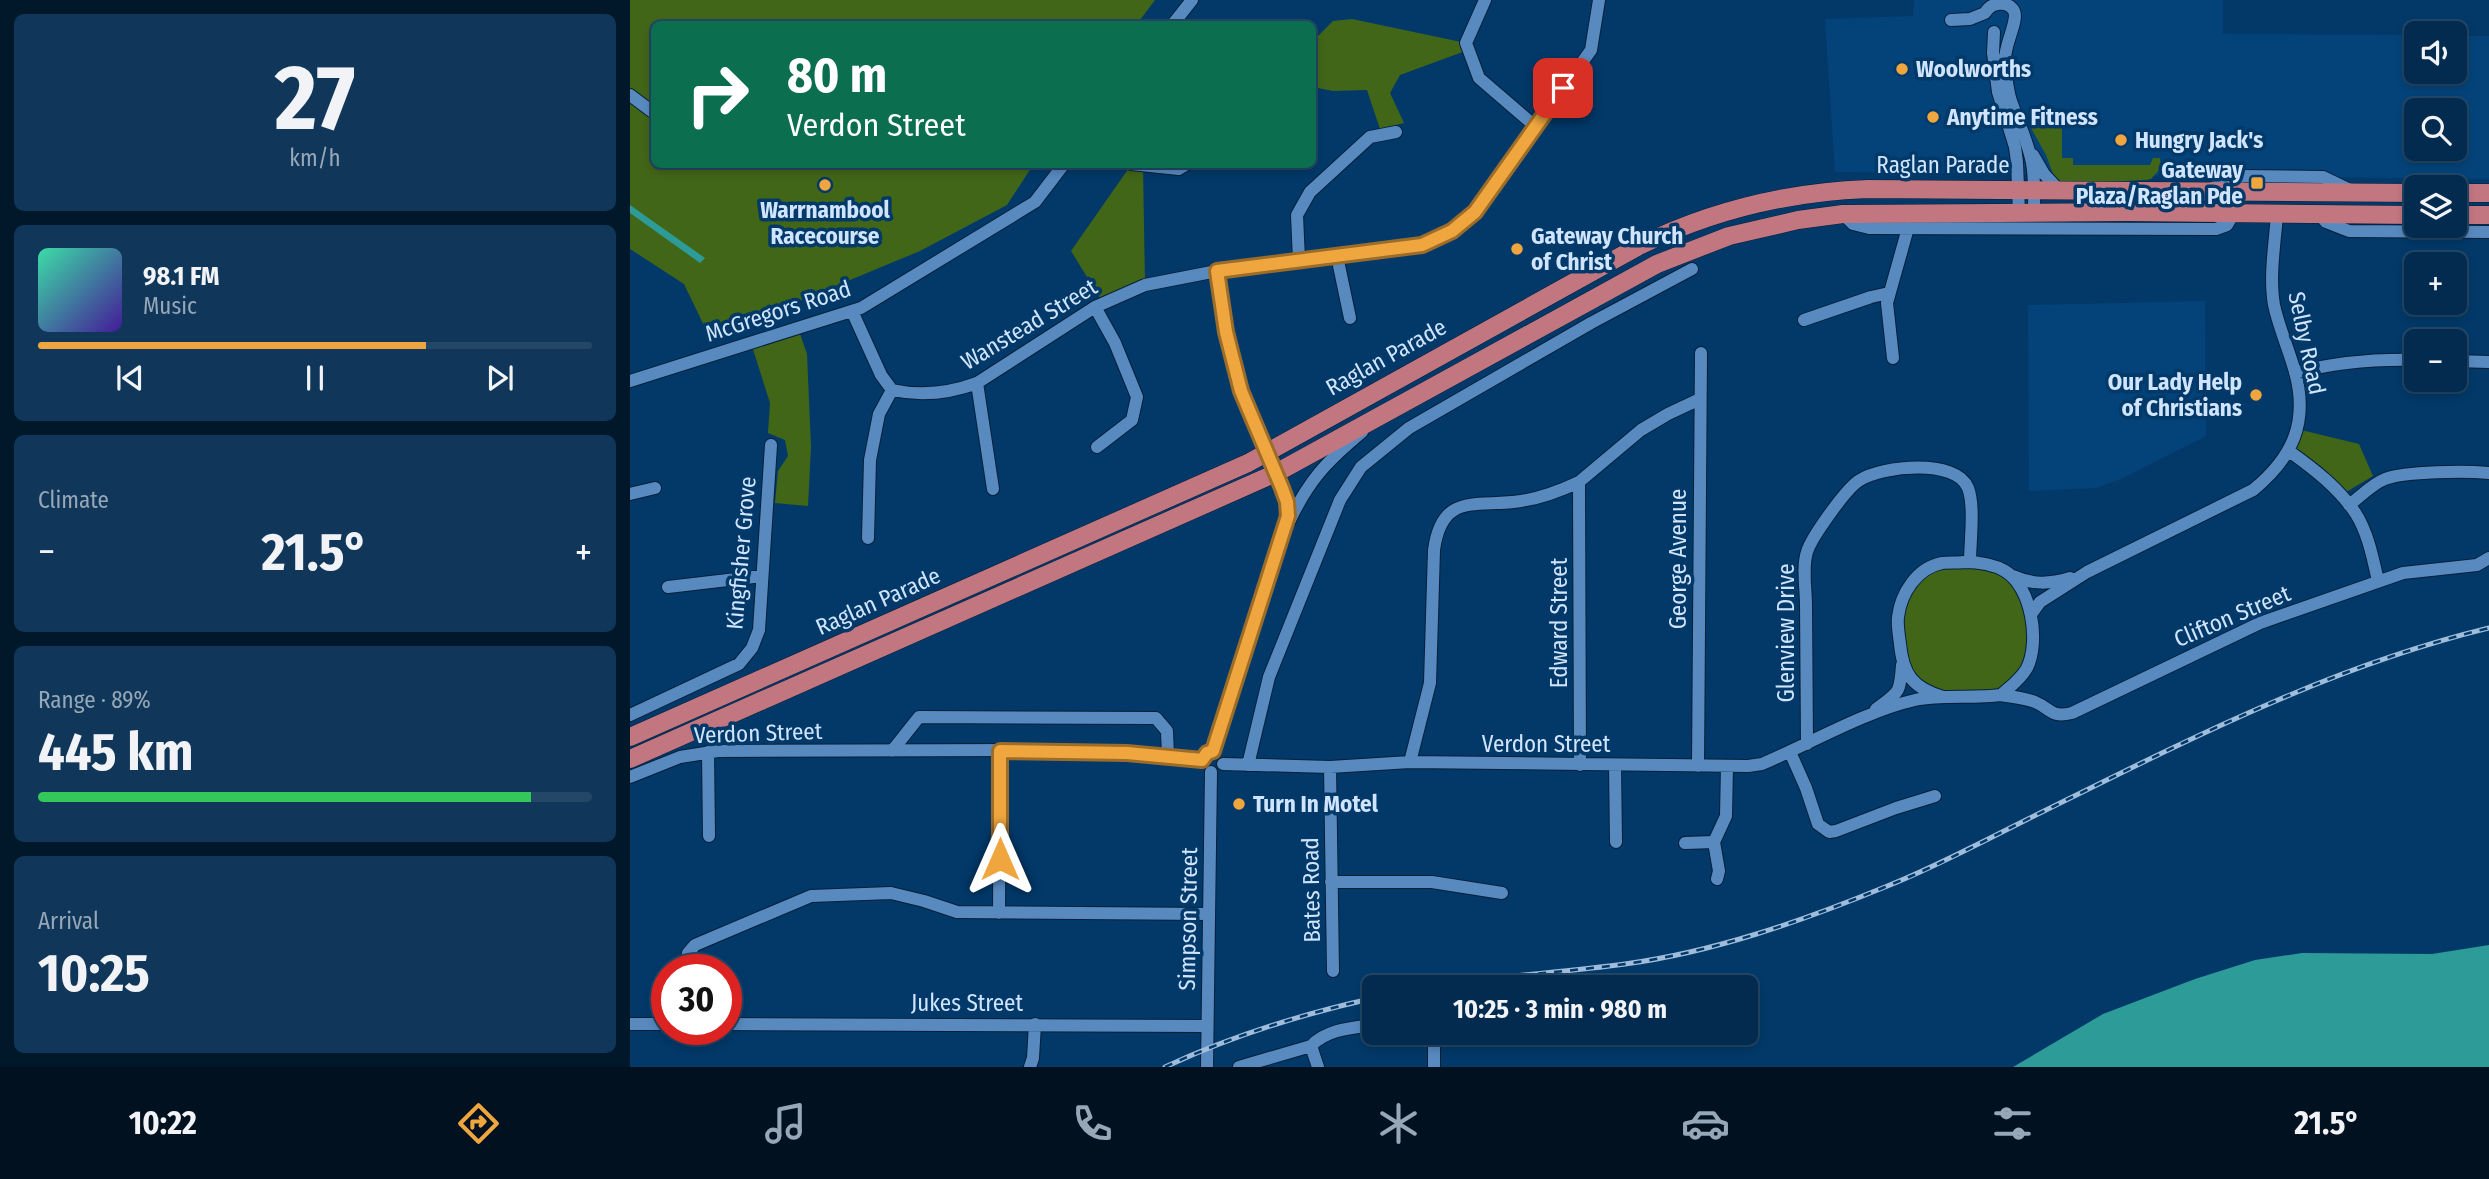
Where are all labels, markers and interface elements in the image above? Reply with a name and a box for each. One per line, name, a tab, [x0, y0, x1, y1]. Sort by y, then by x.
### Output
map controls	[2404, 21, 2467, 392]
button: sound	[2404, 21, 2467, 84]
text: 27	[275, 44, 355, 153]
text: 80 m	[787, 46, 887, 105]
icon: right	[672, 49, 763, 140]
place label: Woolworths	[1916, 55, 2031, 83]
pin	[1533, 58, 1593, 118]
marker: Woolworths	[1894, 61, 1910, 77]
icon: arrive	[1544, 69, 1582, 107]
button: search	[2404, 98, 2467, 161]
place label: Anytime Fitness	[1946, 103, 2098, 131]
text: Verdon Street	[787, 106, 966, 144]
marker: Anytime Fitness	[1925, 109, 1941, 125]
place label: Hungry Jack's	[2135, 126, 2263, 154]
marker: Hungry Jack's	[2113, 132, 2129, 148]
text: km/h	[289, 144, 341, 172]
street label: Raglan Parade	[1876, 151, 2010, 179]
place label: Gateway Plaza/Raglan Pde	[2076, 156, 2244, 210]
marker: Gateway Plaza/Raglan Pde	[2249, 175, 2265, 191]
button: layers	[2404, 175, 2467, 238]
marker: Warrnambool Racecourse	[817, 177, 833, 193]
place label: Warrnambool Racecourse	[760, 196, 891, 250]
place label: Gateway Church of Christ	[1531, 222, 1683, 276]
marker: Gateway Church of Christ	[1509, 241, 1525, 257]
button: +	[2404, 252, 2467, 315]
text: 98.1 FM	[143, 261, 219, 292]
street label: Wanstead Street	[956, 272, 1102, 376]
street label: McGregors Road	[702, 274, 854, 348]
street label: Selby Road	[2282, 289, 2332, 397]
text: Music	[143, 292, 197, 320]
street label: Raglan Parade	[1321, 312, 1451, 402]
button: −	[2404, 329, 2467, 392]
icon: previous	[111, 359, 149, 397]
icon: pause	[296, 359, 334, 397]
icon: next	[481, 359, 519, 397]
place label: Our Lady Help of Christians	[2108, 368, 2242, 422]
marker: Our Lady Help of Christians	[2248, 387, 2264, 403]
street label: Kingfisher Grove	[720, 475, 762, 631]
text: Climate	[38, 486, 109, 514]
street label: George Avenue	[1664, 489, 1692, 629]
text: 21.5°	[261, 521, 368, 584]
text: −	[38, 529, 55, 575]
text: +	[575, 529, 592, 575]
street label: Edward Street	[1545, 557, 1573, 688]
street label: Raglan Parade	[811, 561, 945, 641]
street label: Glenview Drive	[1772, 563, 1800, 703]
street label: Clifton Street	[2170, 579, 2295, 653]
text: Range · 89%	[38, 686, 151, 714]
street label: Verdon Street	[693, 717, 823, 749]
text: 445 km	[38, 721, 193, 784]
street label: Verdon Street	[1482, 730, 1611, 758]
place label: Turn In Motel	[1253, 790, 1379, 818]
marker: Turn In Motel	[1231, 796, 1247, 812]
position arrow	[963, 822, 1037, 896]
street label: Bates Road	[1296, 837, 1326, 943]
street label: Simpson Street	[1173, 847, 1203, 991]
text: Arrival	[38, 907, 99, 935]
text: 10:25	[38, 942, 150, 1005]
speed limit sign: 30	[651, 954, 742, 1045]
street label: Jukes Street	[911, 989, 1023, 1017]
text: 10:25 · 3 min · 980 m	[1453, 994, 1667, 1025]
icon: directions	[454, 1099, 503, 1148]
icon: music	[761, 1099, 810, 1148]
icon: phone	[1068, 1099, 1117, 1148]
icon: climate	[1374, 1099, 1423, 1148]
icon: car	[1681, 1099, 1730, 1148]
icon: filters	[1988, 1099, 2037, 1148]
text: 10:22	[129, 1104, 197, 1142]
text: 21.5°	[2294, 1104, 2360, 1142]

